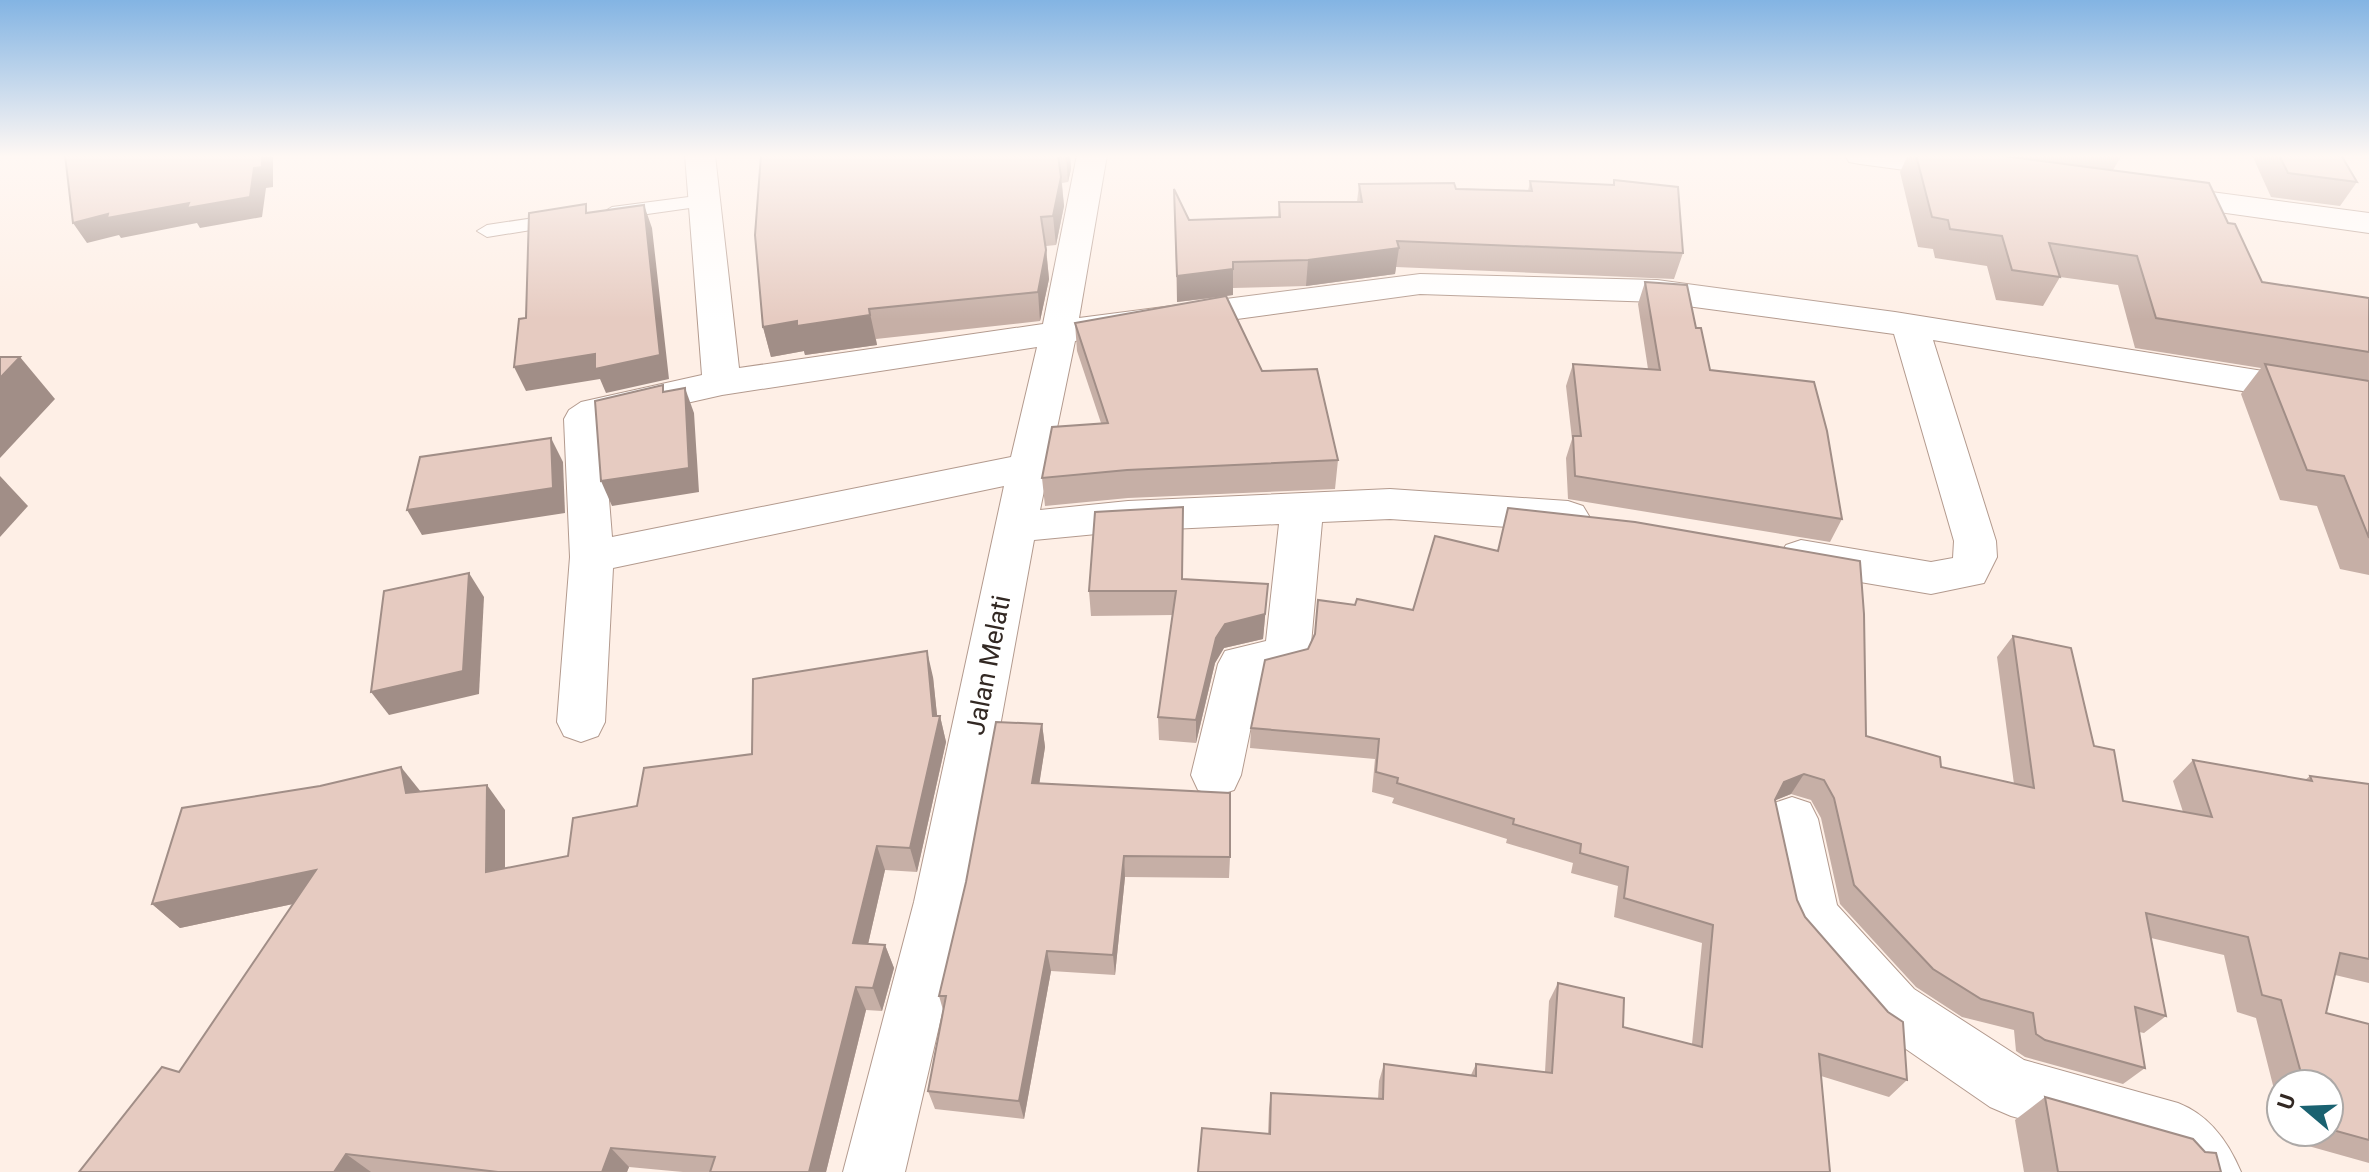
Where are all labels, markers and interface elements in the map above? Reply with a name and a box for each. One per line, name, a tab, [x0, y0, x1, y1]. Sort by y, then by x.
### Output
street label: Jalan Melati	[960, 593, 1016, 737]
north arrow	[2265, 1068, 2345, 1148]
text: U	[2272, 1091, 2301, 1113]

